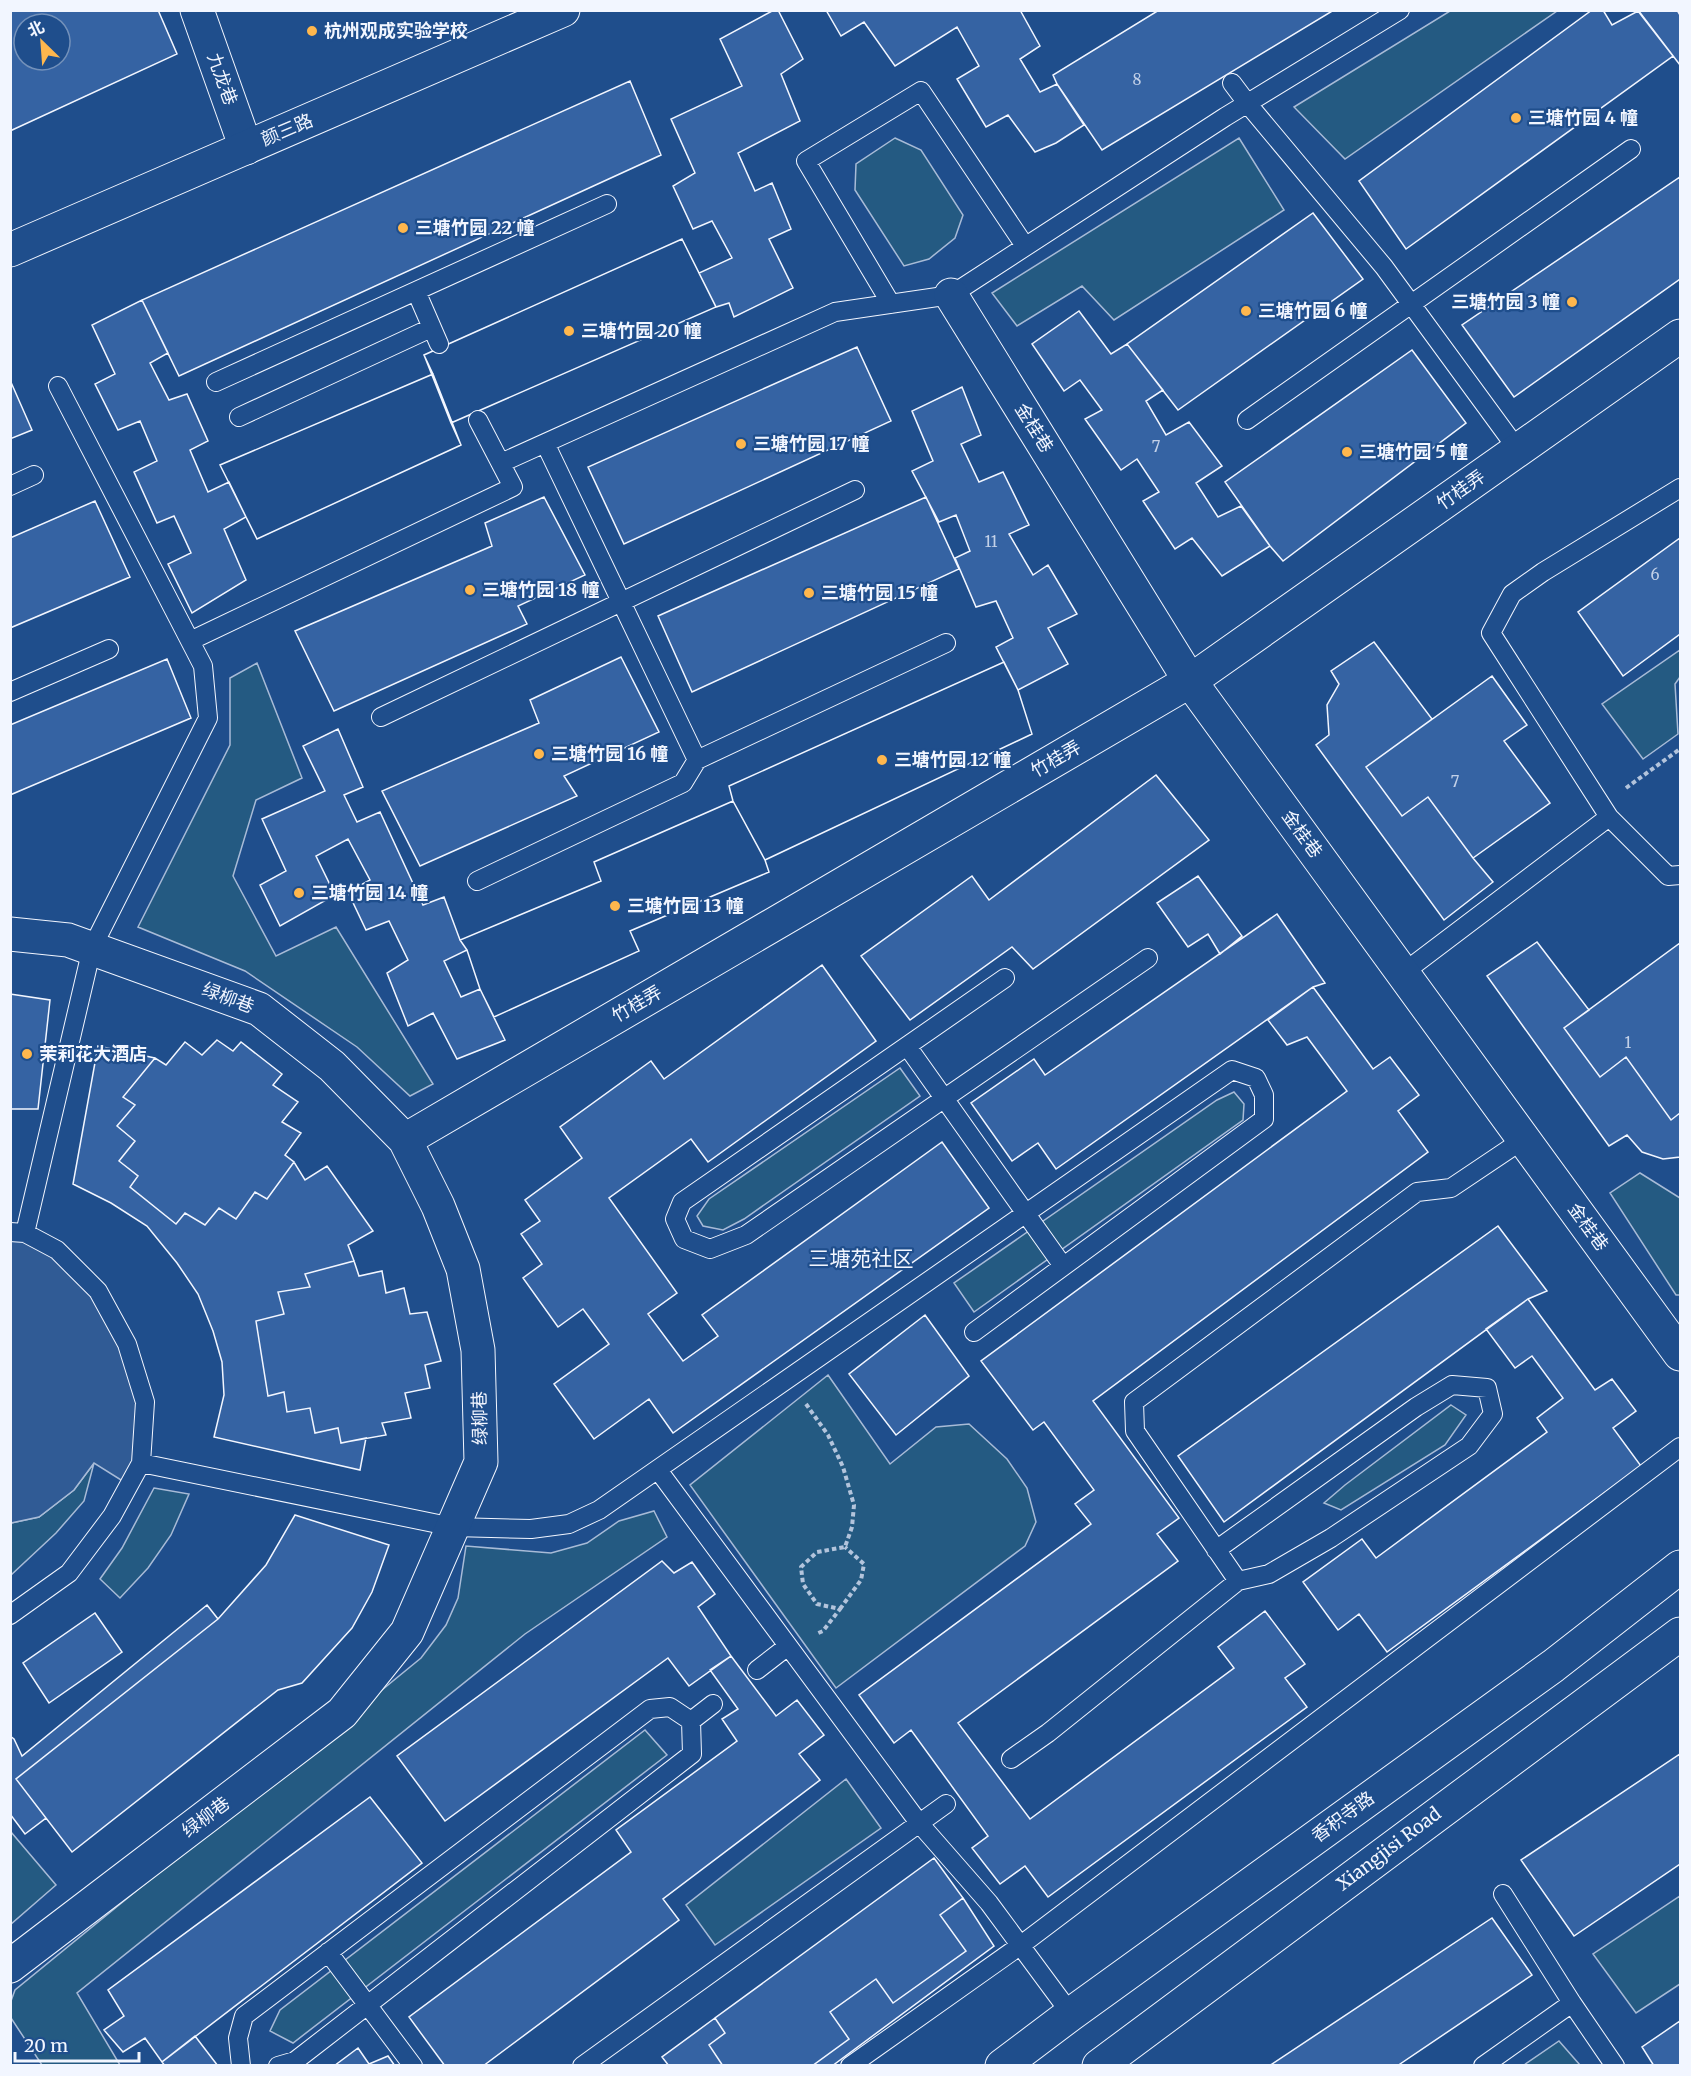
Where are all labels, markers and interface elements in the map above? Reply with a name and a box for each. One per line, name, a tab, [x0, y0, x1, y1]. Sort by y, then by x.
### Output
north arrow	[12, 12, 72, 72]
text: 北	[24, 16, 47, 41]
place label: 杭州观成实验学校	[324, 19, 468, 42]
marker: 杭州观成实验学校	[305, 24, 319, 38]
street label: 九龙巷	[202, 50, 243, 108]
house number: 8	[1133, 70, 1142, 89]
place label: 三塘竹园 4 幢	[1528, 106, 1638, 129]
street label: 颜三路	[257, 108, 316, 151]
marker: 三塘竹园 4 幢	[1509, 111, 1523, 125]
place label: 三塘竹园 22 幢	[415, 216, 535, 239]
marker: 三塘竹园 22 幢	[396, 221, 410, 235]
place label: 三塘竹园 3 幢	[1451, 290, 1560, 313]
marker: 三塘竹园 3 幢	[1565, 295, 1579, 309]
place label: 三塘竹园 6 幢	[1258, 299, 1368, 322]
marker: 三塘竹园 6 幢	[1239, 304, 1253, 318]
place label: 三塘竹园 20 幢	[581, 319, 702, 342]
marker: 三塘竹园 20 幢	[562, 324, 576, 338]
street label: 金桂巷	[1010, 399, 1058, 457]
place label: 三塘竹园 17 幢	[753, 432, 870, 455]
marker: 三塘竹园 17 幢	[734, 437, 748, 451]
house number: 7	[1152, 437, 1161, 456]
place label: 三塘竹园 5 幢	[1359, 440, 1468, 463]
marker: 三塘竹园 5 幢	[1340, 445, 1354, 459]
street label: 竹桂弄	[1432, 465, 1489, 514]
house number: 11	[984, 532, 998, 551]
house number: 6	[1650, 565, 1660, 584]
place label: 三塘竹园 18 幢	[482, 578, 600, 601]
place label: 三塘竹园 15 幢	[821, 581, 938, 604]
marker: 三塘竹园 18 幢	[463, 583, 477, 597]
marker: 三塘竹园 15 幢	[802, 586, 816, 600]
street label: 竹桂弄	[1027, 735, 1085, 782]
place label: 三塘竹园 16 幢	[551, 742, 668, 765]
marker: 三塘竹园 16 幢	[532, 747, 546, 761]
place label: 三塘竹园 12 幢	[894, 748, 1011, 771]
marker: 三塘竹园 12 幢	[875, 753, 889, 767]
house number: 7	[1451, 772, 1460, 791]
street label: 金桂巷	[1277, 805, 1328, 862]
place label: 三塘竹园 14 幢	[311, 881, 428, 904]
marker: 三塘竹园 14 幢	[292, 886, 306, 900]
place label: 三塘竹园 13 幢	[627, 894, 744, 917]
marker: 三塘竹园 13 幢	[608, 899, 622, 913]
street label: 绿柳巷	[199, 977, 258, 1018]
street label: 竹桂弄	[608, 980, 666, 1027]
house number: 1	[1625, 1033, 1632, 1052]
place label: 茉莉花大酒店	[39, 1042, 147, 1065]
marker: 茉莉花大酒店	[20, 1047, 34, 1061]
street label: 金桂巷	[1563, 1198, 1614, 1255]
district label: 三塘苑社区	[809, 1245, 914, 1272]
street label: 绿柳巷	[468, 1391, 491, 1445]
street label: 香积寺路	[1307, 1786, 1379, 1847]
street label: 绿柳巷	[177, 1791, 234, 1842]
street label: Xiangjisi Road	[1332, 1802, 1446, 1895]
scale bar	[15, 2025, 140, 2063]
text: 20 m	[24, 2034, 68, 2057]

